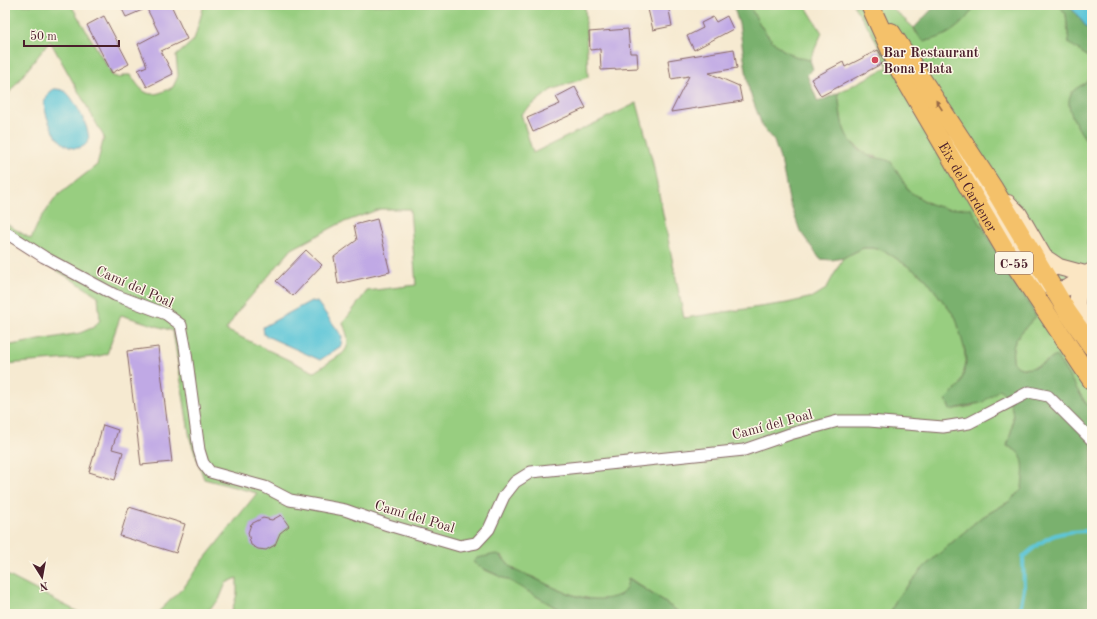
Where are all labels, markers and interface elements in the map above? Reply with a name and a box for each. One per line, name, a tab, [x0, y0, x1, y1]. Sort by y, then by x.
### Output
scale bar	[24, 22, 119, 48]
text: 50 m	[30, 30, 57, 43]
place label: Bar Restaurant Bona Plata	[883, 46, 979, 76]
marker: Bar Restaurant Bona Plata	[870, 55, 880, 65]
one-way arrow	[935, 100, 943, 110]
street label: Eix del Cardener	[935, 140, 999, 235]
road number: C-55	[995, 252, 1033, 274]
street label: Camí del Poal	[94, 264, 176, 310]
street label: Camí del Poal	[730, 407, 814, 442]
street label: Camí del Poal	[373, 498, 457, 536]
north arrow	[22, 557, 62, 597]
text: N	[38, 579, 49, 592]

